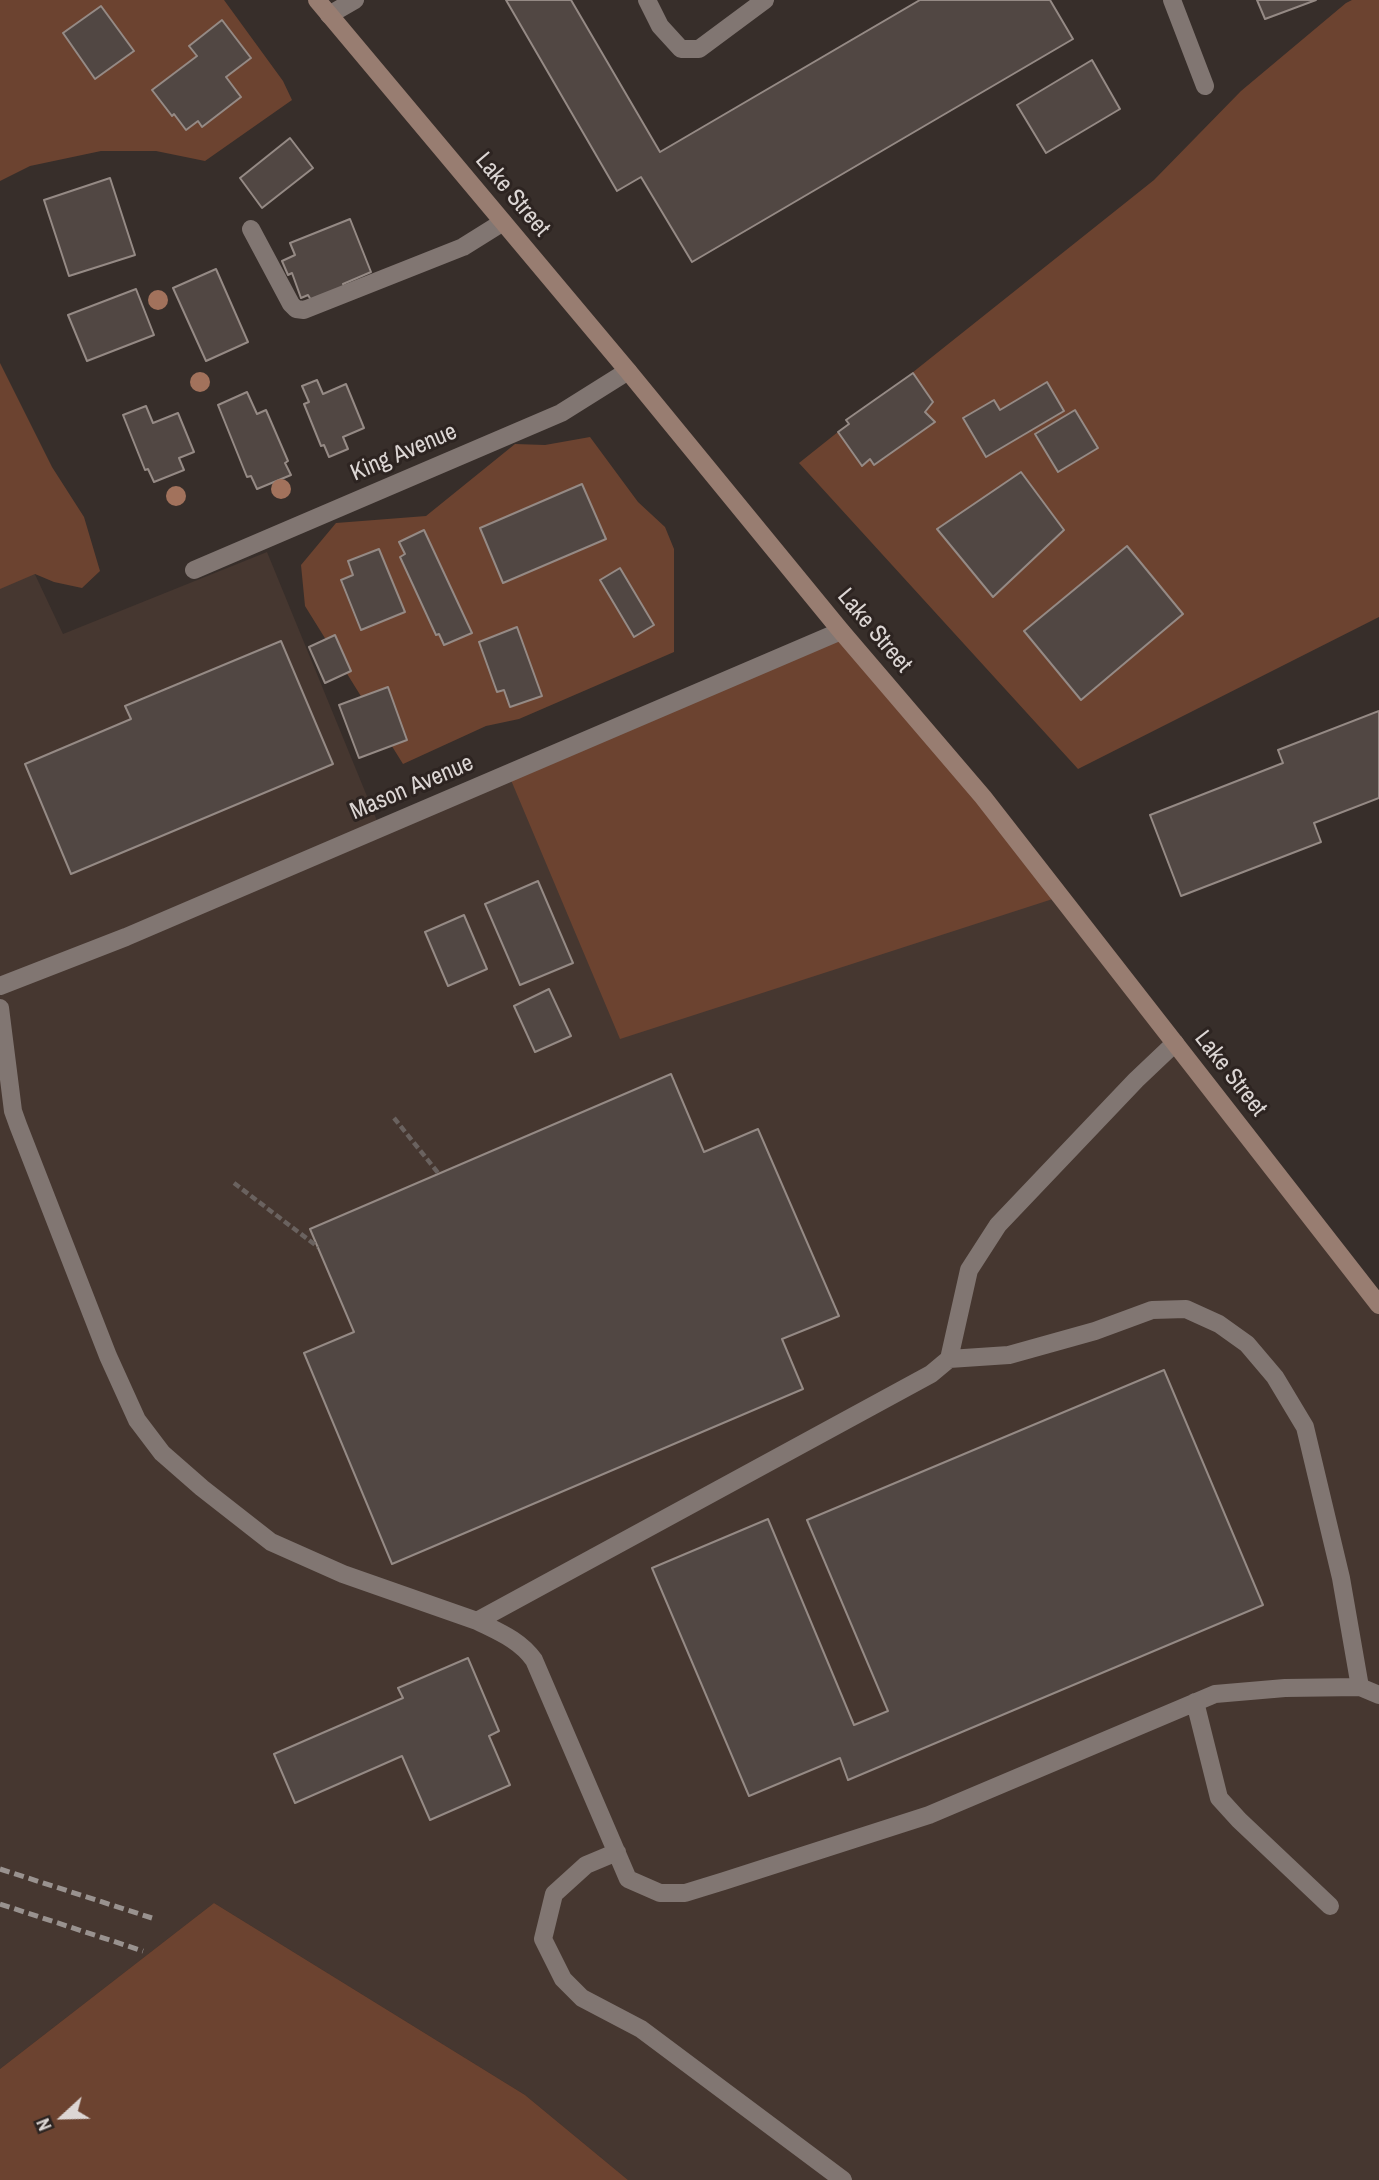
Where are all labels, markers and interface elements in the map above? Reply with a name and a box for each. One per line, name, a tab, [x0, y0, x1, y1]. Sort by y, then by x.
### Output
street label: Lake Street	[469, 147, 555, 243]
street label: King Avenue	[347, 418, 461, 488]
street label: Lake Street	[831, 583, 917, 679]
street label: Mason Avenue	[346, 749, 478, 827]
street label: Lake Street	[1188, 1025, 1272, 1123]
north arrow	[28, 2082, 98, 2152]
text: N	[29, 2115, 58, 2135]

